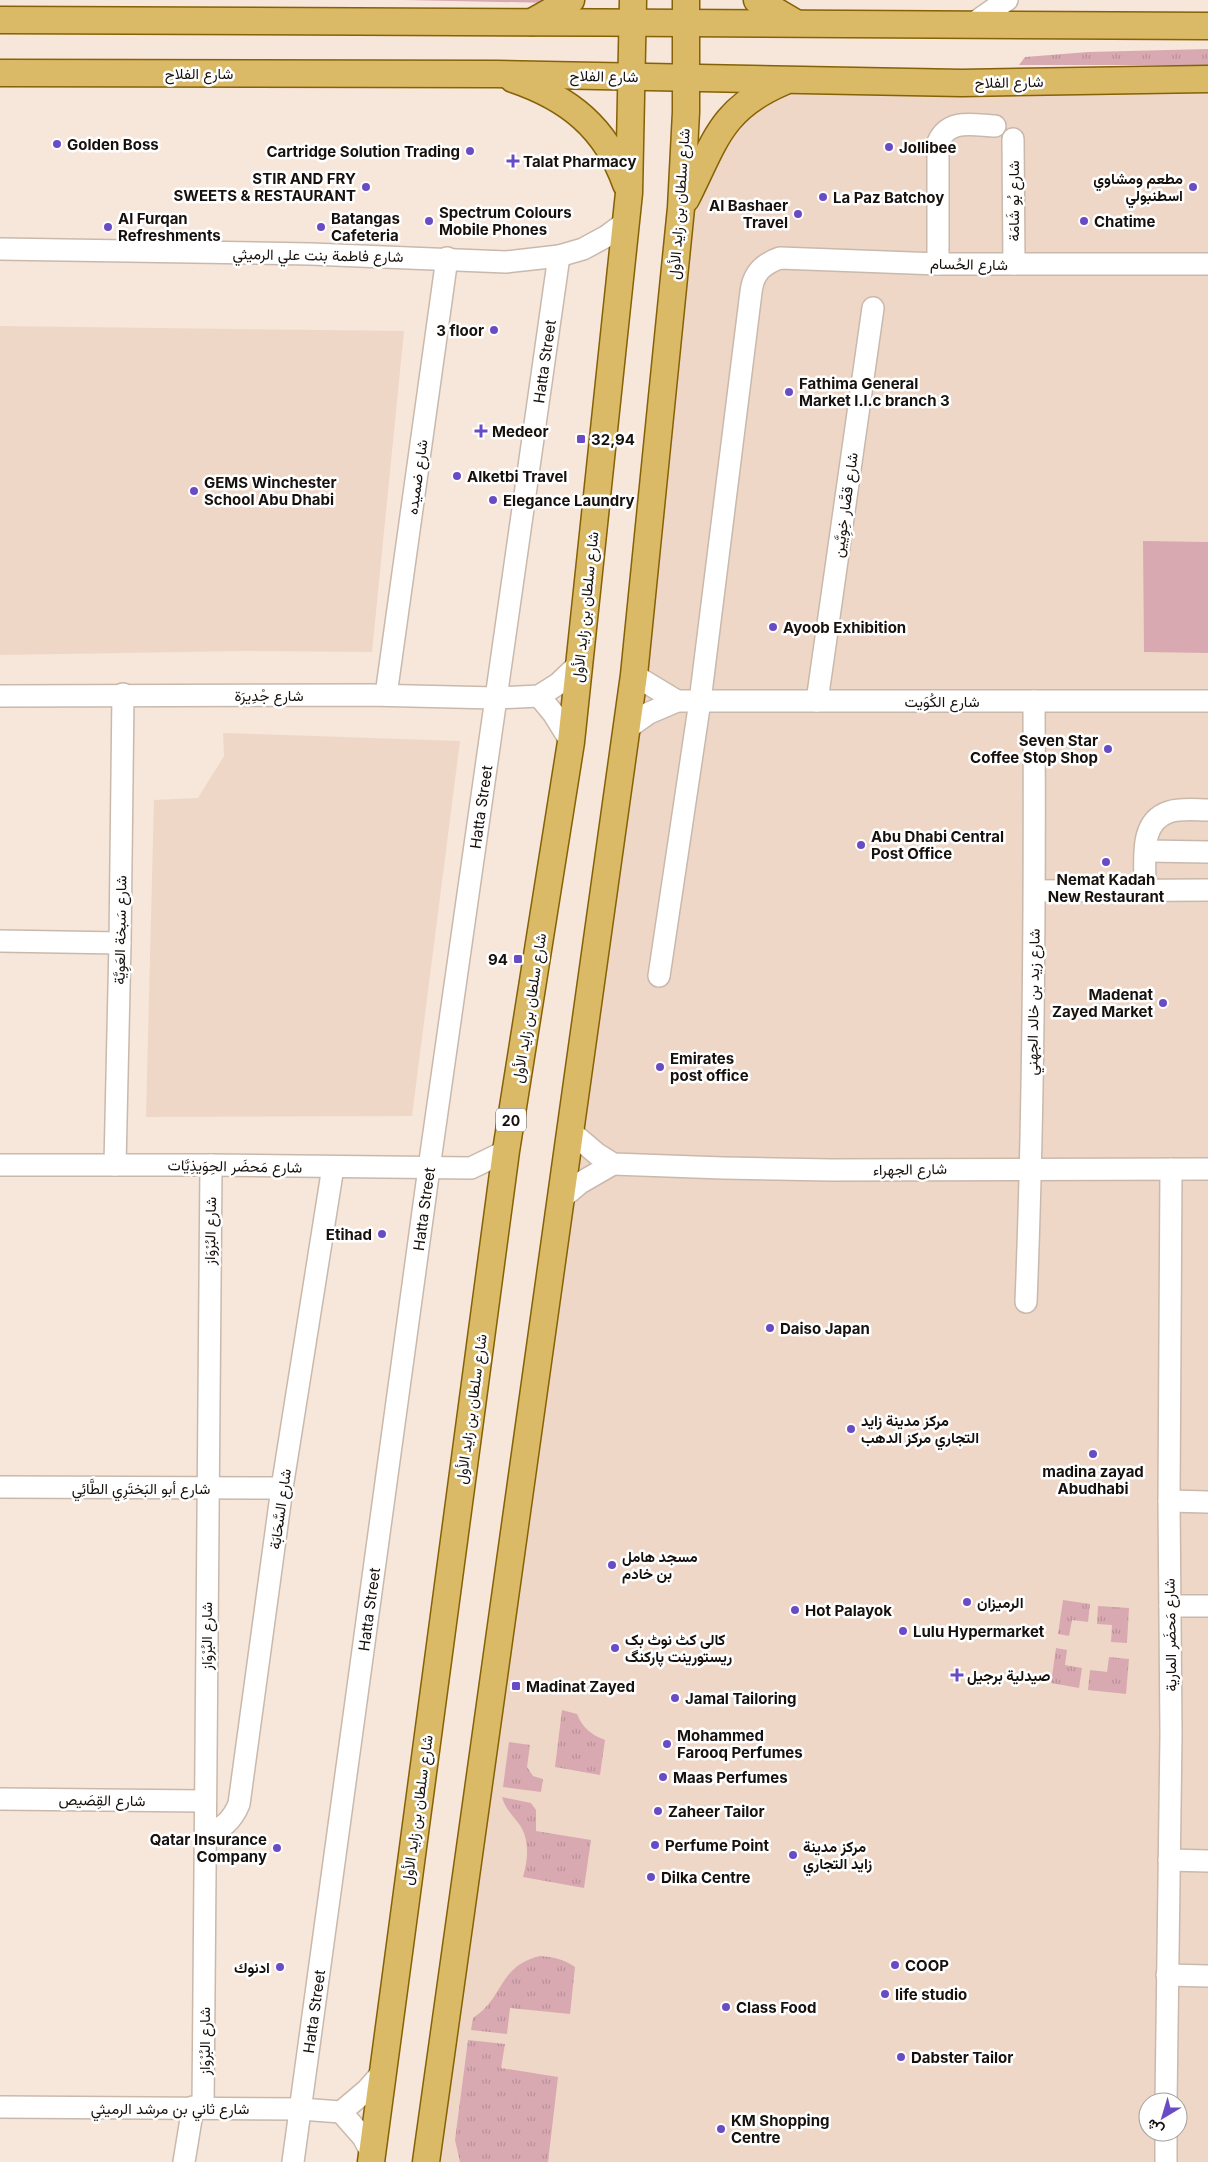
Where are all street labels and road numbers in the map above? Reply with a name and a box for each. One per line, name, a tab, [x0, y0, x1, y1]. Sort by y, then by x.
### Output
street label: شارع الفلاح	[165, 64, 234, 85]
street label: شارع الفلاح	[569, 66, 639, 88]
street label: شارع الفلاح	[974, 72, 1044, 94]
street label: شارع سلطان بن زايد الأول	[664, 128, 696, 280]
street label: شارع بُو شَامَة	[1004, 160, 1025, 242]
street label: شارع فاطمة بنت علي الرميثي	[232, 244, 404, 270]
street label: شارع الحُسام	[930, 254, 1008, 276]
street label: Hatta Street	[529, 318, 559, 404]
street label: شارع ضميده	[402, 438, 434, 516]
street label: شارع قصَّار خِوِيَّين	[828, 451, 865, 559]
street label: شارع سلطان بن زايد الأول	[568, 530, 604, 684]
street label: شارع جْدِيرَة	[234, 686, 304, 707]
street label: شارع الكُوَيت	[904, 692, 980, 713]
street label: Hatta Street	[465, 764, 496, 850]
street label: شارع سَبخة العَوِيَّة	[110, 875, 133, 985]
street label: شارع زيد بن خالد الجهني	[1022, 928, 1048, 1076]
street label: شارع سلطان بن زايد الأول	[508, 931, 552, 1085]
road number: 20	[496, 1108, 526, 1132]
street label: شارع مَحضَر الحِوَيذِيَّات	[168, 1155, 303, 1179]
street label: شارع الجهراء	[873, 1159, 947, 1181]
street label: Hatta Street	[408, 1166, 439, 1252]
street label: شارع البُرْوَاز	[200, 1197, 222, 1266]
street label: شارع سلطان بن زايد الأول	[451, 1332, 493, 1486]
street label: شارع السَّحَابَة	[265, 1467, 297, 1551]
street label: شارع أبو البَختَرِي الطَّائِي	[72, 1478, 210, 1502]
street label: Hatta Street	[354, 1566, 384, 1652]
street label: شارع مَحضَر المارية	[1160, 1578, 1182, 1692]
street label: شارع البُرْوَاز	[197, 1602, 218, 1671]
street label: شارع سلطان بن زايد الأول	[397, 1733, 439, 1887]
street label: شارع القِصَيص	[58, 1790, 146, 1812]
street label: Hatta Street	[298, 1968, 329, 2054]
street label: شارع البُرْوَاز	[195, 2007, 216, 2076]
street label: شارع ثاني بن مرشد الرميثي	[91, 2099, 249, 2122]

